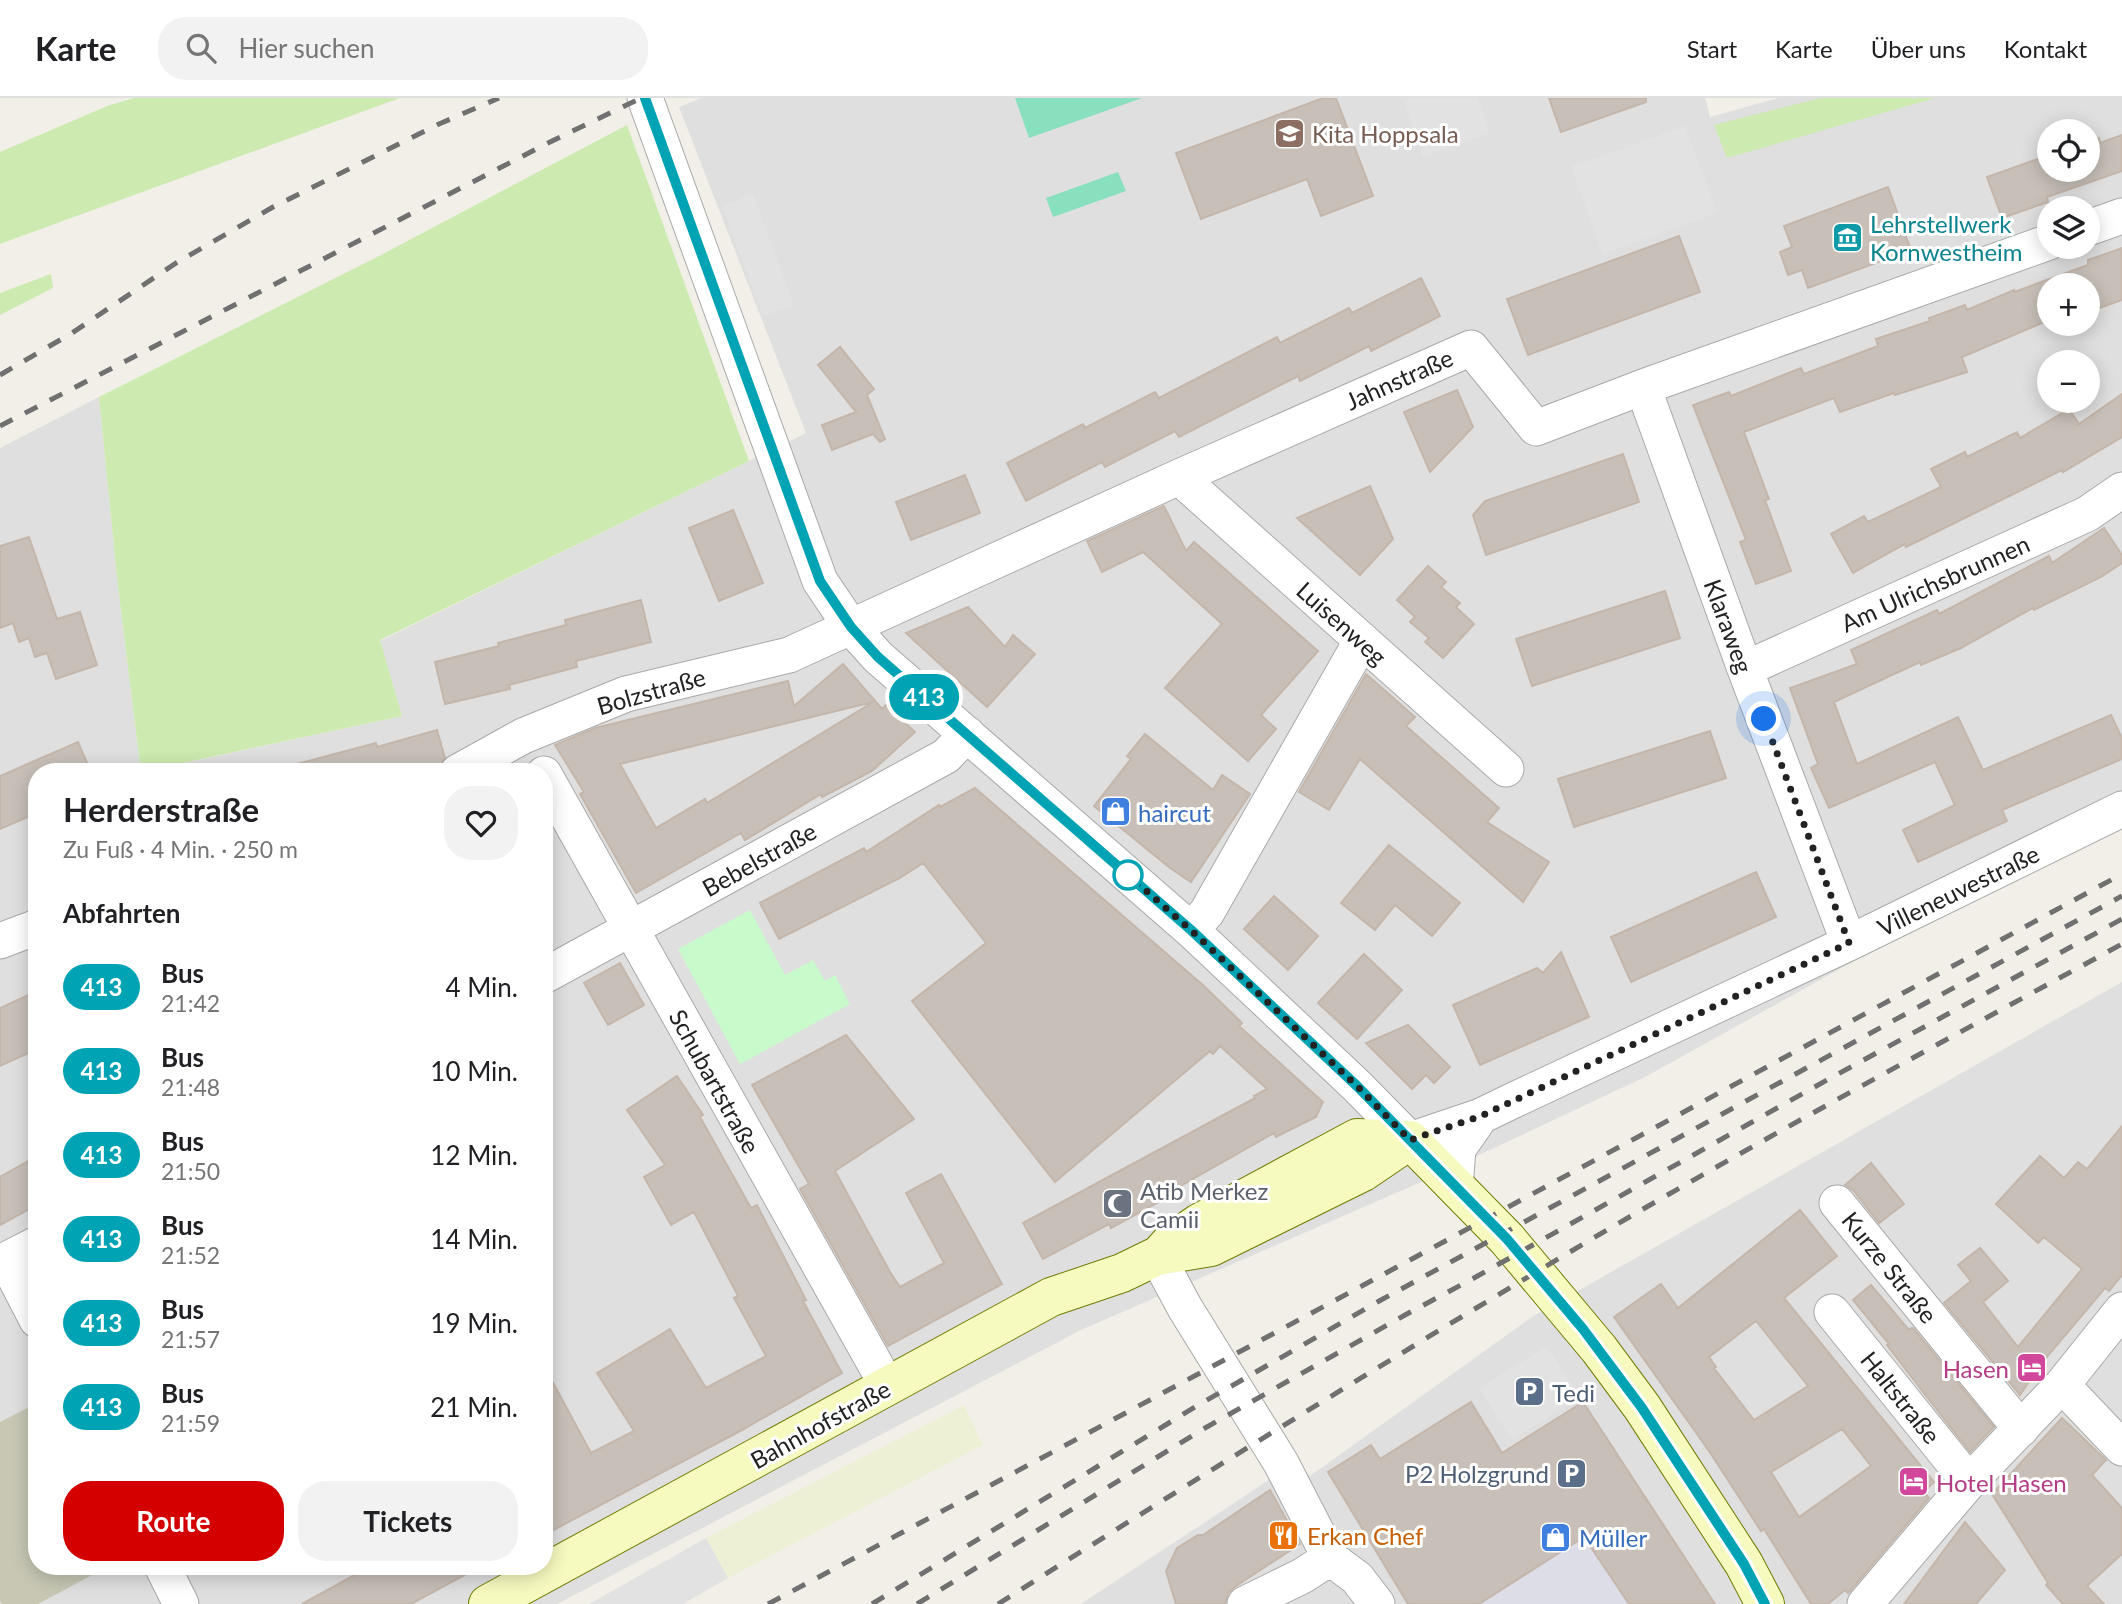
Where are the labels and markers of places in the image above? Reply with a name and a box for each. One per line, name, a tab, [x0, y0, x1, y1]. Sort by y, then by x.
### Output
school or university icon: Kita Hoppsala	[1272, 116, 1306, 150]
place label: Kita Hoppsala	[1312, 119, 1459, 148]
place label: Lehrstellwerk Kornwestheim	[1870, 209, 2023, 266]
museum icon: Lehrstellwerk Kornwestheim	[1830, 220, 1864, 254]
shop icon: haircut	[1098, 795, 1132, 829]
place label: haircut	[1138, 798, 1211, 827]
unlabelled marker	[1113, 860, 1143, 890]
place label: Atib Merkez Camii	[1140, 1176, 1268, 1233]
mosque icon: Atib Merkez Camii	[1100, 1187, 1134, 1221]
hotel icon: Hasen	[2015, 1351, 2049, 1385]
place label: Hasen	[1943, 1354, 2009, 1383]
parking icon: Tedi	[1512, 1375, 1546, 1409]
place label: Tedi	[1552, 1378, 1595, 1407]
parking icon: P2 Holzgrund	[1555, 1456, 1589, 1490]
place label: P2 Holzgrund	[1405, 1459, 1549, 1488]
hotel icon: Hotel Hasen	[1896, 1465, 1930, 1499]
place label: Hotel Hasen	[1936, 1468, 2067, 1497]
restaurant icon: Erkan Chef	[1267, 1518, 1301, 1552]
shop icon: Müller	[1539, 1520, 1573, 1554]
place label: Erkan Chef	[1307, 1521, 1424, 1550]
place label: Müller	[1579, 1523, 1647, 1552]

